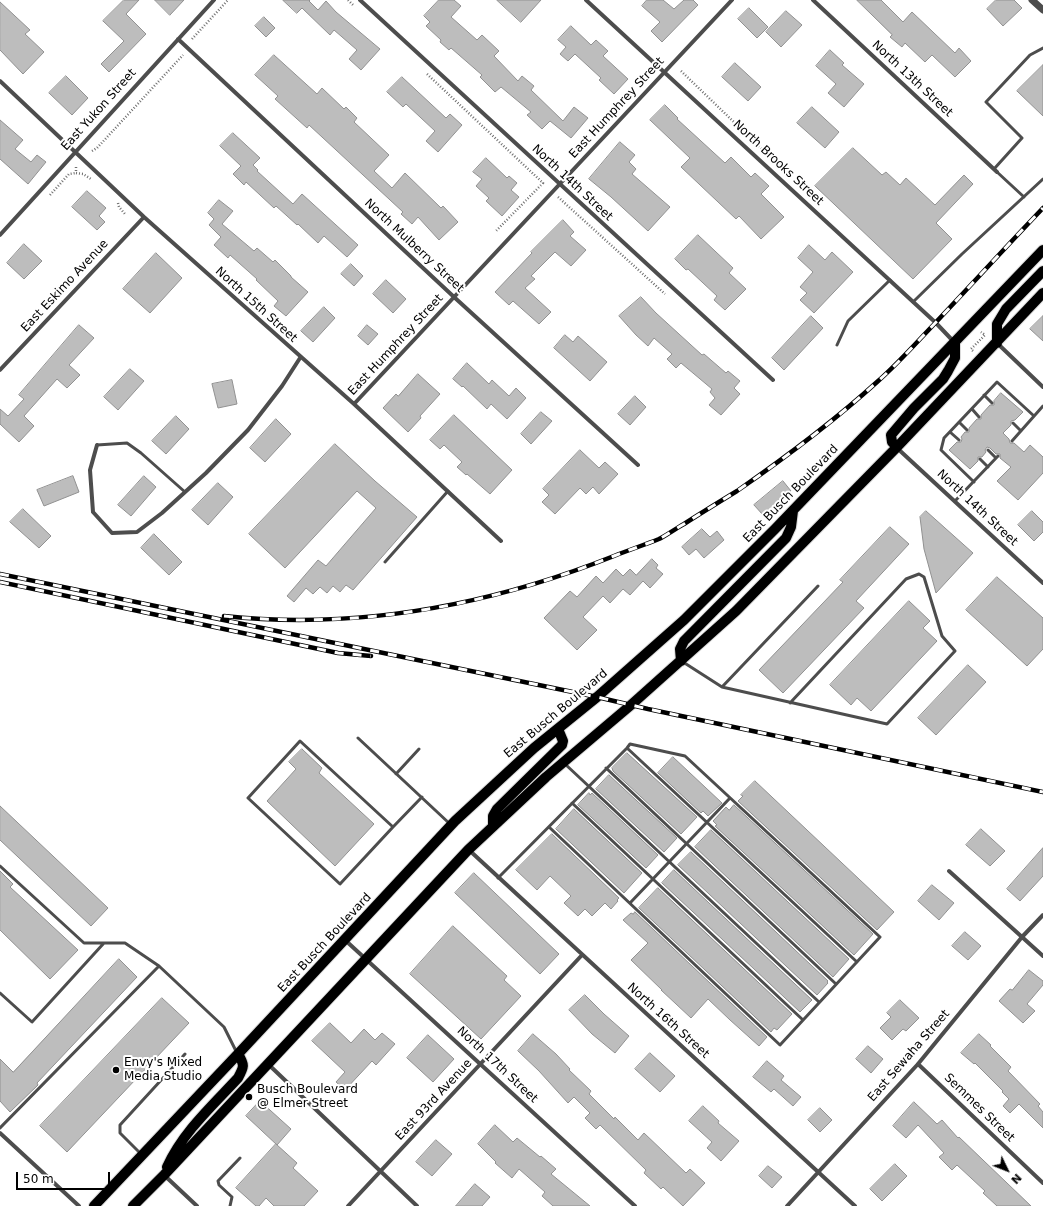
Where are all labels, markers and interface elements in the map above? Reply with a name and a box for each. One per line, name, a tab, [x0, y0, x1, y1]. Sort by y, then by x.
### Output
street label: North 13th Street	[869, 38, 955, 120]
street label: East Humphrey Street	[566, 55, 668, 161]
street label: East Yukon Street	[59, 66, 139, 154]
street label: North Brooks Street	[730, 117, 826, 209]
street label: North 14th Street	[529, 142, 615, 224]
street label: North Mulberry Street	[361, 196, 467, 296]
street label: East Eskimo Avenue	[18, 237, 112, 335]
street label: North 15th Street	[212, 264, 300, 346]
street label: East Humphrey Street	[345, 292, 447, 398]
street label: East Busch Boulevard	[740, 442, 842, 546]
street label: North 14th Street	[934, 467, 1020, 549]
street label: East Busch Boulevard	[501, 667, 611, 761]
street label: East Busch Boulevard	[275, 890, 375, 996]
street label: North 16th Street	[624, 980, 712, 1062]
street label: East Sewaha Street	[865, 1007, 953, 1105]
street label: North 17th Street	[454, 1024, 540, 1106]
place label: Envy's Mixed Media Studio	[124, 1056, 202, 1084]
street label: East 93rd Avenue	[393, 1056, 475, 1144]
marker: Envy's Mixed Media Studio	[111, 1065, 121, 1075]
street label: Semmes Street	[941, 1071, 1017, 1145]
place label: Busch Boulevard @ Elmer Street	[257, 1083, 358, 1111]
marker: Busch Boulevard @ Elmer Street	[244, 1092, 254, 1102]
north arrow	[987, 1150, 1027, 1190]
scale bar	[18, 1164, 112, 1190]
text: N	[1008, 1171, 1024, 1186]
text: 50 m	[23, 1172, 54, 1186]

